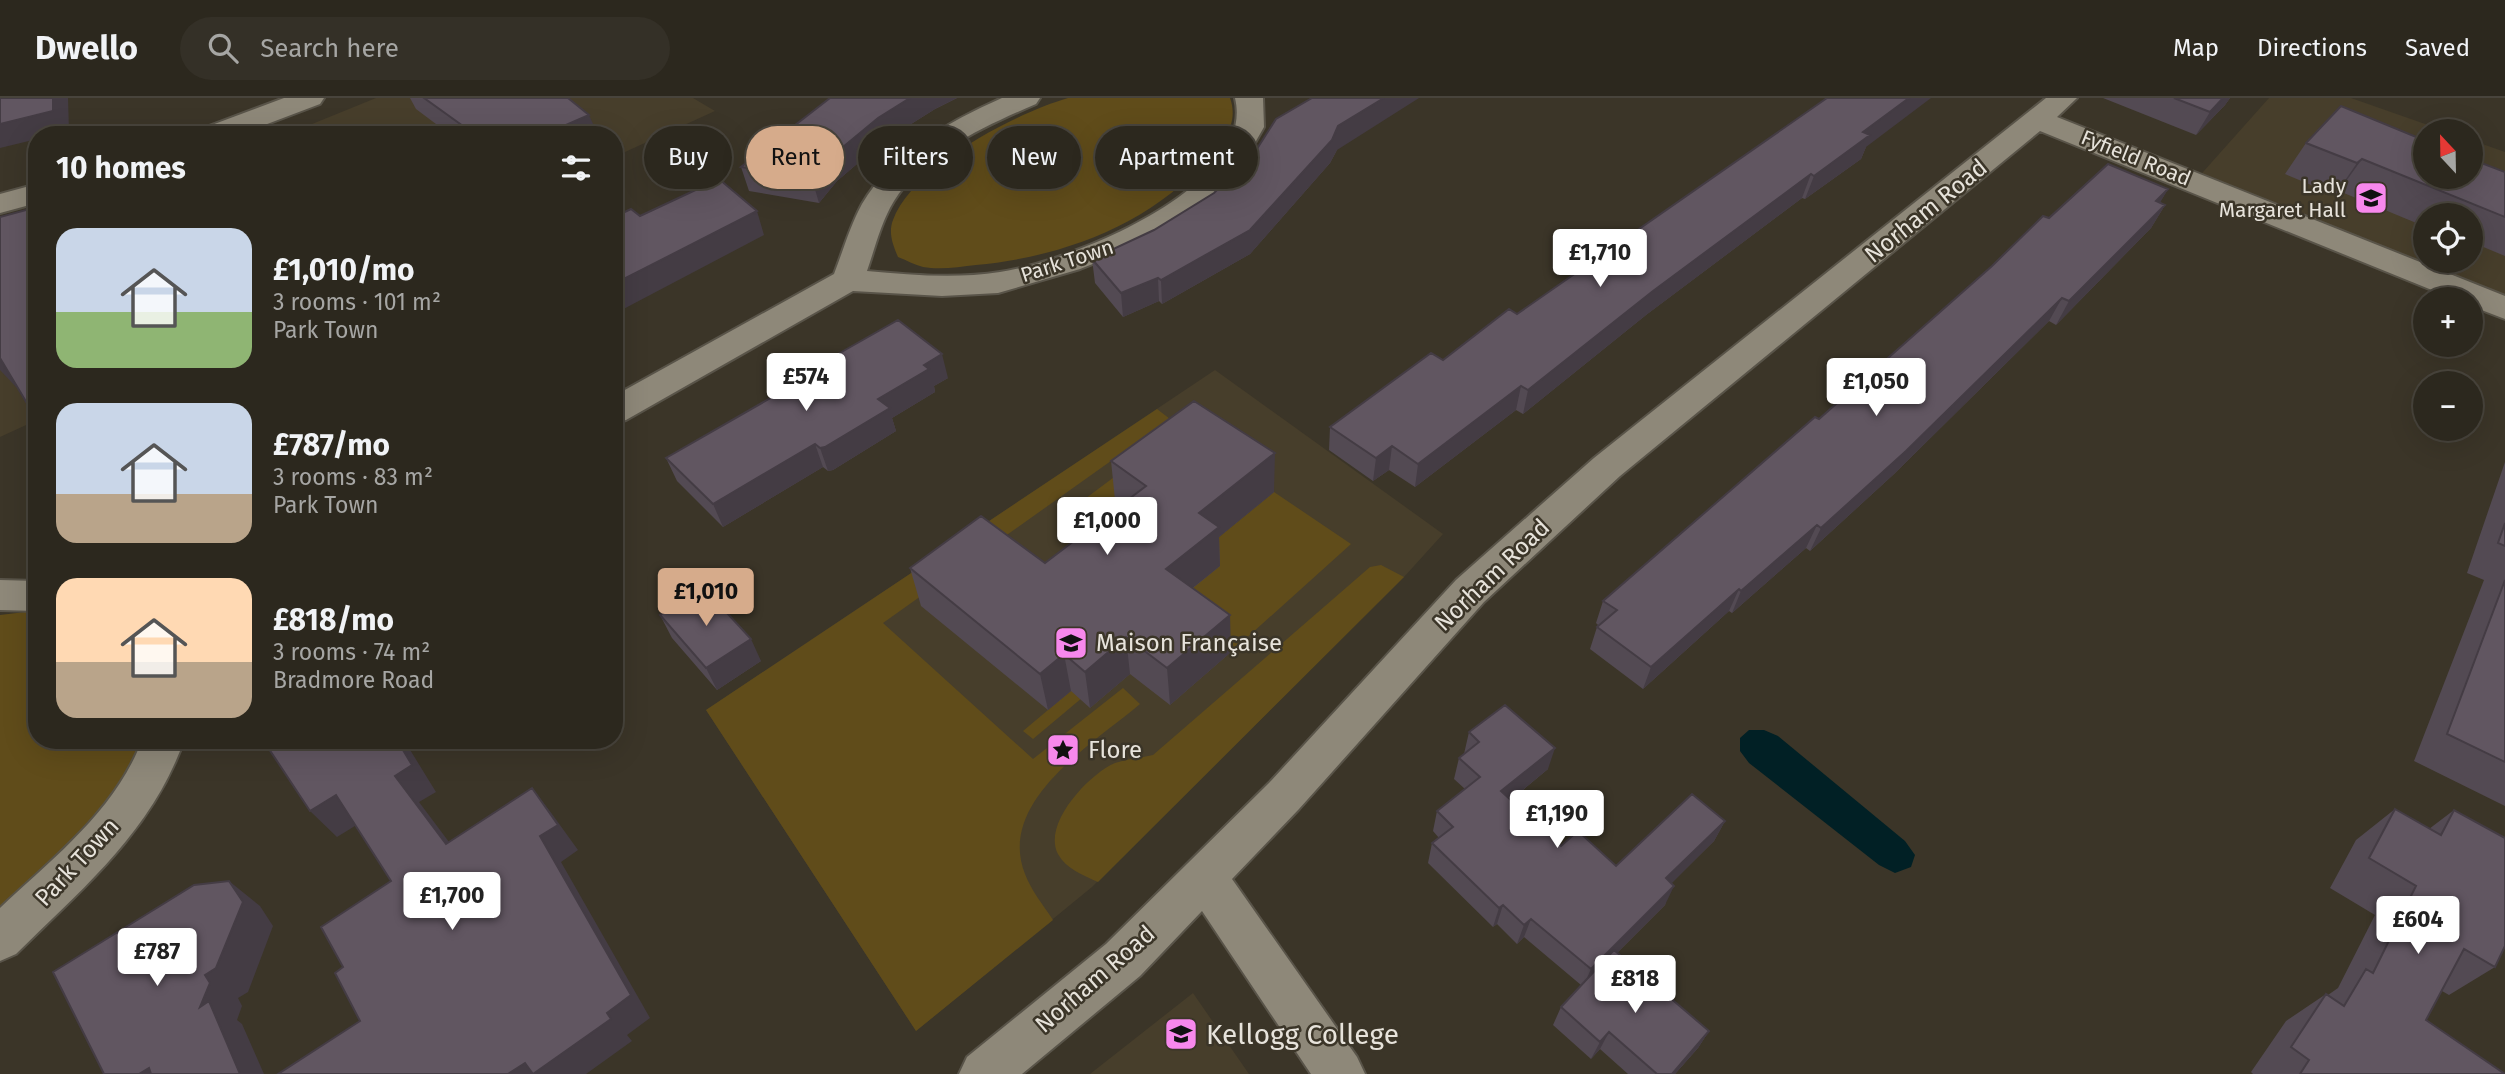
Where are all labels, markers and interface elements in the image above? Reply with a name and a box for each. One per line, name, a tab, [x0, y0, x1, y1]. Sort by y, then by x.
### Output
search box	[180, 17, 670, 80]
text: Dwello	[35, 28, 138, 68]
icon: search	[204, 29, 242, 67]
text: Search here	[260, 33, 399, 64]
text: Map	[2173, 34, 2219, 62]
text: Directions	[2257, 34, 2367, 62]
text: Saved	[2405, 34, 2470, 62]
north arrow	[2413, 119, 2483, 189]
map controls	[2413, 119, 2483, 441]
street label: Fyfield Road	[2077, 124, 2195, 192]
chip: Buy	[644, 126, 732, 189]
chip: Rent	[746, 126, 844, 189]
chip: Filters	[858, 126, 973, 189]
chip: New	[987, 126, 1081, 189]
chip: Apartment	[1095, 126, 1258, 189]
icon: filters	[557, 149, 595, 187]
text: 10 homes	[56, 150, 186, 186]
street label: Norham Road	[1859, 153, 1993, 269]
place label: Lady Margaret Hall	[2219, 173, 2347, 223]
school or university icon: Lady Margaret Hall	[2352, 179, 2390, 217]
button: locate	[2413, 203, 2483, 273]
pin: £1,710	[1543, 230, 1657, 289]
street label: Park Town	[1017, 234, 1117, 288]
text: £1,710	[1569, 238, 1631, 266]
text: £1,010/mo	[273, 252, 415, 288]
icon: home	[112, 256, 196, 340]
button: +	[2413, 287, 2483, 357]
text: 3 rooms · 101 m²	[273, 288, 441, 316]
text: Park Town	[273, 316, 378, 344]
pin: £574	[765, 354, 847, 413]
pin: £1,050	[1819, 358, 1933, 418]
text: £574	[783, 362, 829, 390]
text: £1,050	[1843, 367, 1909, 395]
button: −	[2413, 371, 2483, 441]
text: £787/mo	[273, 427, 390, 463]
icon: home	[112, 431, 196, 515]
text: 3 rooms · 83 m²	[273, 463, 433, 491]
text: Park Town	[273, 491, 378, 519]
pin: £1,000	[1050, 498, 1164, 557]
text: £1,000	[1073, 506, 1141, 534]
street label: Norham Road	[1429, 513, 1555, 637]
pin: £1,010	[649, 568, 763, 628]
text: £1,010	[674, 577, 738, 605]
text: £818/mo	[273, 602, 394, 638]
icon: home	[112, 606, 196, 690]
school or university icon: Maison Française	[1052, 624, 1090, 662]
place label: Maison Française	[1096, 629, 1282, 657]
text: 3 rooms · 74 m²	[273, 638, 430, 666]
text: Bradmore Road	[273, 666, 434, 694]
place icon: Flore	[1044, 731, 1082, 769]
place label: Flore	[1088, 736, 1142, 764]
pin: £1,190	[1500, 790, 1614, 850]
text: £1,190	[1526, 799, 1588, 827]
street label: Park Town	[29, 812, 125, 912]
pin: £1,700	[395, 872, 509, 932]
text: £1,700	[419, 881, 485, 909]
pin: £604	[2377, 896, 2459, 956]
text: £604	[2392, 905, 2444, 933]
street label: Norham Road	[1030, 920, 1160, 1038]
pin: £787	[116, 928, 198, 988]
text: £787	[134, 937, 180, 965]
pin: £818	[1594, 956, 1676, 1015]
text: £818	[1611, 964, 1659, 992]
school or university icon: Kellogg College	[1162, 1015, 1200, 1053]
place label: Kellogg College	[1206, 1018, 1399, 1051]

